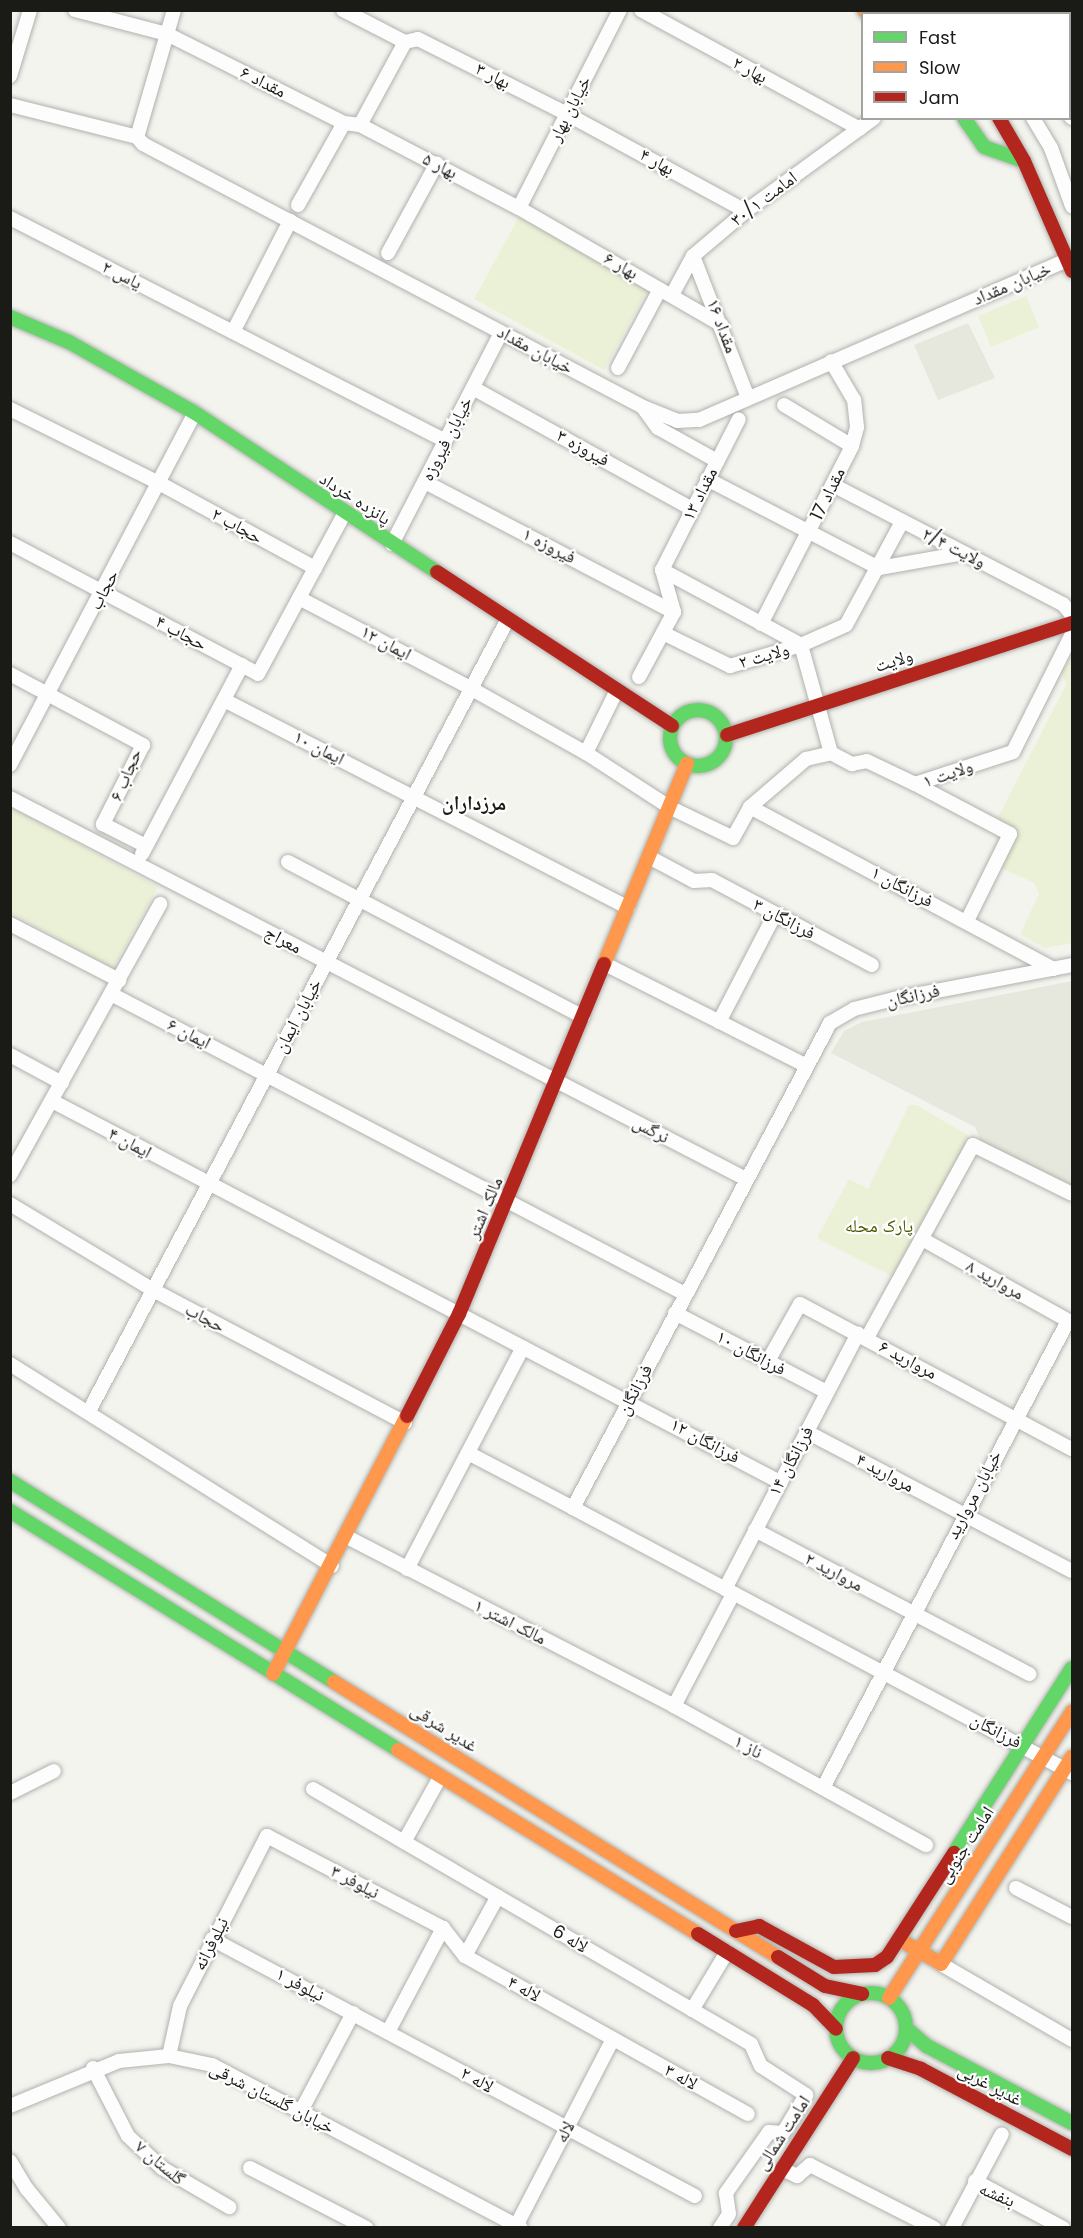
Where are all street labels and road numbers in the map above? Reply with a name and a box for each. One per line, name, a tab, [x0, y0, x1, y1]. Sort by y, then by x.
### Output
street label: بهار ۲	[729, 52, 771, 88]
street label: بهار ۳	[472, 58, 514, 94]
street label: مقداد ۶	[237, 61, 289, 103]
street label: خیابان بهار	[544, 73, 596, 145]
street label: بهار ۴	[636, 144, 678, 180]
street label: بهار ۵	[419, 148, 461, 184]
street label: امامت ۳۰/۱	[727, 167, 801, 231]
street label: بهار ۶	[600, 248, 642, 284]
street label: یاس ۲	[98, 256, 146, 294]
street label: خیابان مقداد	[970, 258, 1054, 310]
street label: مقداد ۱۶	[702, 296, 742, 356]
street label: خیابان مقداد	[493, 321, 577, 379]
street label: خیابان فیروزه	[417, 393, 477, 485]
street label: فیروزه ۳	[553, 425, 613, 471]
street label: مقداد ۱۳	[678, 464, 722, 524]
street label: مقداد 17	[806, 464, 850, 524]
street label: پانزده خرداد	[315, 468, 395, 530]
street label: حجاب ۲	[208, 503, 266, 549]
street label: فیروزه ۱	[519, 523, 579, 569]
street label: ولایت ۲/۴	[919, 523, 989, 573]
street label: حجاب	[85, 566, 123, 614]
street label: حجاب ۴	[152, 611, 210, 655]
street label: ایمان ۱۲	[357, 621, 415, 665]
street label: ولایت ۲	[736, 639, 792, 673]
street label: ولایت	[872, 645, 916, 677]
street label: ایمان ۱۰	[290, 726, 348, 770]
street label: حجاب ۶	[105, 746, 147, 804]
street label: ولایت ۱	[920, 755, 976, 793]
street label: فرزانگان ۱	[867, 862, 937, 912]
street label: فرزانگان ۳	[749, 894, 819, 944]
street label: معراج	[261, 921, 305, 959]
street label: خیابان ایمان	[270, 975, 326, 1057]
street label: فرزانگان	[884, 980, 942, 1012]
street label: ایمان ۶	[164, 1014, 214, 1054]
street label: نرگس	[629, 1112, 673, 1148]
street label: ایمان ۴	[105, 1123, 155, 1163]
street label: مالک اشتر	[462, 1174, 508, 1242]
street label: مروارید ۸	[962, 1255, 1028, 1305]
street label: حجاب	[181, 1299, 229, 1337]
street label: فرزانگان ۱۰	[713, 1326, 789, 1380]
street label: مروارید ۶	[875, 1336, 941, 1384]
street label: فرزانگان	[613, 1361, 657, 1419]
street label: فرزانگان ۱۲	[667, 1414, 743, 1468]
street label: فرزانگان ۱۴	[764, 1423, 818, 1499]
street label: خیابان مروارید	[942, 1447, 1006, 1543]
street label: مروارید ۴	[852, 1449, 918, 1497]
street label: مروارید ۲	[801, 1548, 867, 1596]
street label: مالک اشتر ۱	[470, 1595, 550, 1649]
street label: غدیر شرقی	[407, 1699, 481, 1757]
street label: فرزانگان	[967, 1709, 1025, 1753]
street label: ناز ۱	[730, 1730, 766, 1764]
street label: امامت جنوبی	[933, 1803, 999, 1887]
street label: نیلوفر ۳	[327, 1860, 383, 1904]
street label: نیلوفرانه	[189, 1914, 233, 1974]
street label: لاله 6	[548, 1920, 592, 1958]
street label: نیلوفر ۱	[272, 1963, 328, 2007]
street label: لاله ۴	[504, 1971, 544, 2007]
street label: خیابان گلستان شرقی	[206, 2057, 338, 2139]
street label: لاله ۳	[661, 2059, 701, 2095]
street label: غدیر غربی	[954, 2059, 1026, 2111]
street label: لاله ۲	[457, 2062, 497, 2098]
street label: امامت شمالی	[751, 2092, 815, 2174]
street label: لاله	[550, 2118, 580, 2146]
street label: گلستان ۷	[131, 2136, 189, 2190]
street label: بنفشه	[976, 2178, 1018, 2212]

